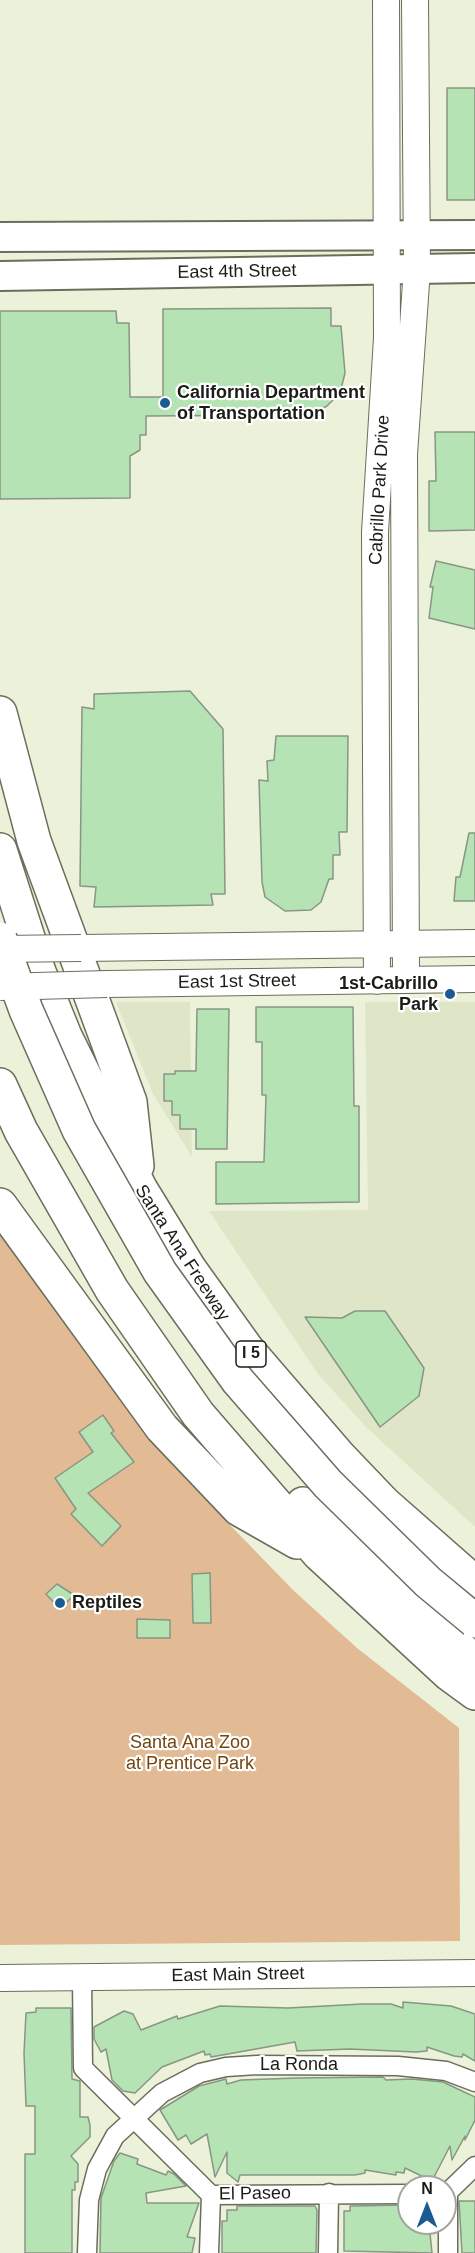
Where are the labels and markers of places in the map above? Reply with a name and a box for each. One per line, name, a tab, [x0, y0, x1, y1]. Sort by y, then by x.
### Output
place label: California Department of Transportation	[177, 382, 365, 424]
marker: California Department of Transportation	[158, 396, 172, 410]
place label: 1st-Cabrillo Park	[339, 973, 438, 1016]
marker: 1st-Cabrillo Park	[443, 987, 457, 1001]
place label: Reptiles	[72, 1592, 142, 1614]
marker: Reptiles	[53, 1596, 67, 1610]

